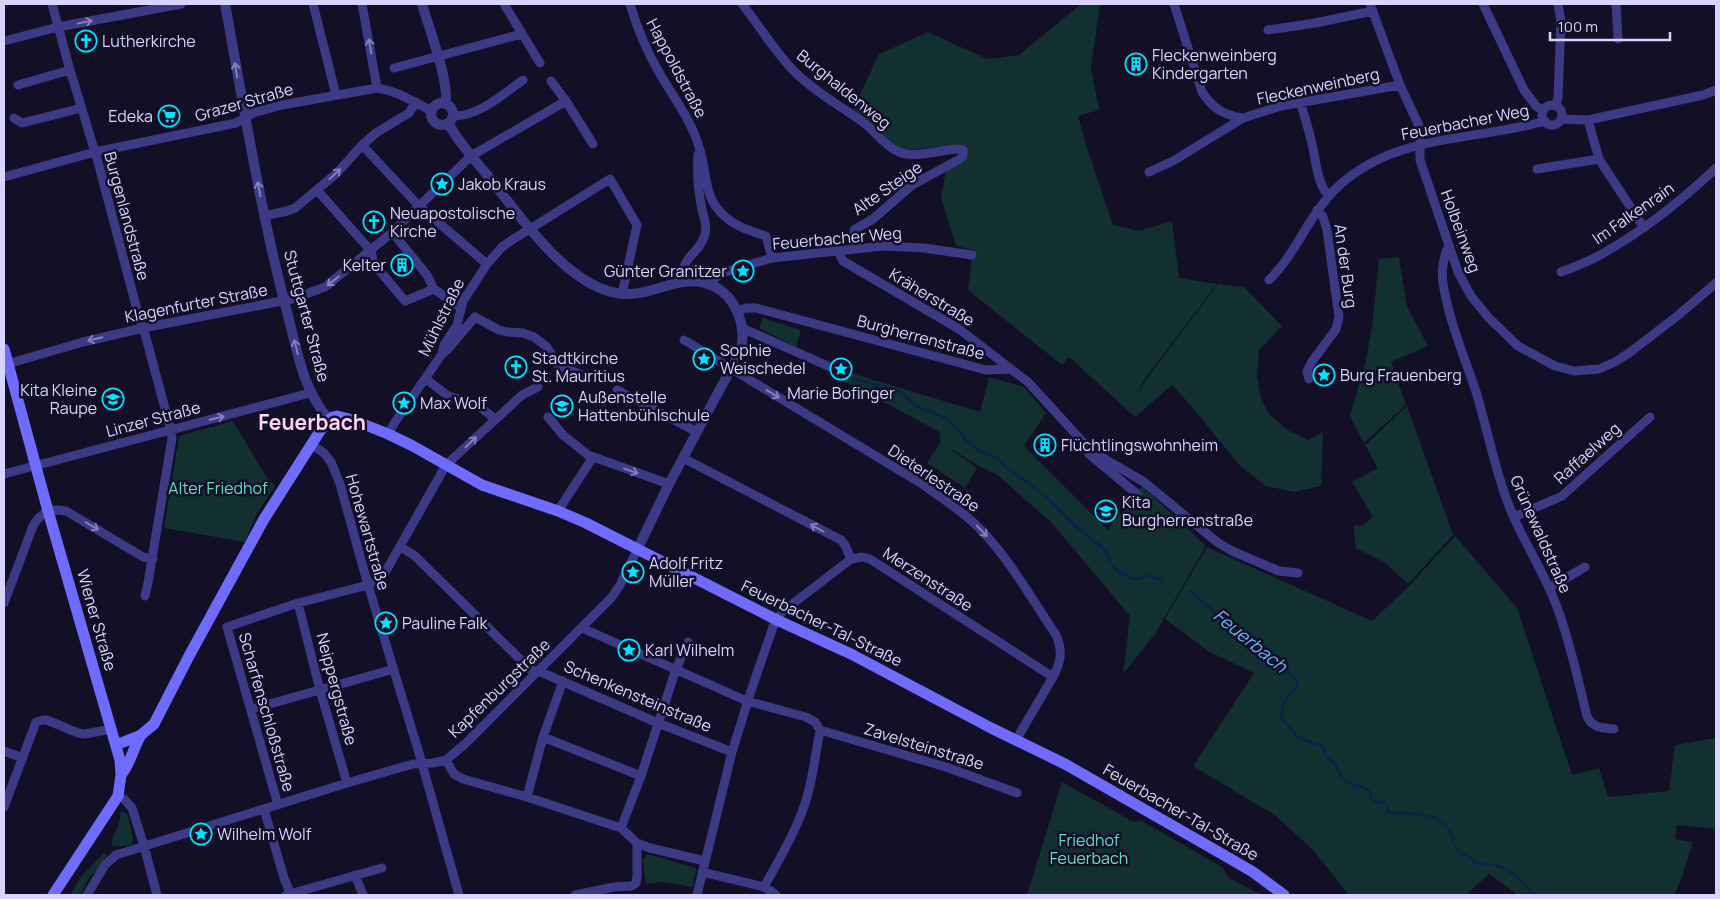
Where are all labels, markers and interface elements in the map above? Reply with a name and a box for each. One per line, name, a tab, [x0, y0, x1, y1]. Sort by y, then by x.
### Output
scale bar	[1550, 10, 1670, 42]
street label: Happoldstraße	[642, 14, 712, 122]
text: 100 m	[1558, 16, 1598, 37]
one-way arrow	[77, 17, 93, 26]
church icon: Lutherkirche	[74, 29, 98, 53]
place label: Lutherkirche	[102, 30, 196, 52]
one-way arrow	[364, 38, 374, 54]
street label: Burghaldenweg	[792, 44, 896, 134]
place label: Fleckenweinberg Kindergarten	[1152, 44, 1277, 84]
building icon: Fleckenweinberg Kindergarten	[1124, 52, 1148, 76]
one-way arrow	[231, 62, 241, 78]
street label: Fleckenweinberg	[1255, 62, 1381, 110]
street label: Grazer Straße	[192, 77, 296, 127]
street label: Feuerbacher Weg	[1399, 99, 1531, 145]
supermarket icon: Edeka	[157, 104, 181, 128]
place label: Edeka	[108, 105, 153, 127]
street label: Burgenlandstraße	[99, 149, 155, 283]
street label: Alte Steige	[848, 156, 926, 220]
one-way arrow	[328, 169, 341, 180]
place icon: Jakob Kraus	[430, 172, 454, 196]
place label: Jakob Kraus	[458, 173, 546, 195]
street label: Im Falkenrain	[1588, 177, 1678, 249]
one-way arrow	[254, 181, 263, 197]
street label: Holbeinweg	[1436, 186, 1486, 276]
place label: Neuapostolische Kirche	[390, 202, 515, 242]
church icon: Neuapostolische Kirche	[362, 210, 386, 234]
street label: Feuerbacher Weg	[771, 221, 903, 255]
street label: An der Burg	[1329, 222, 1363, 310]
street label: Stuttgarter Straße	[279, 248, 335, 384]
building icon: Kelter	[390, 253, 414, 277]
place label: Kelter	[343, 254, 386, 276]
place icon: Günter Granitzer	[731, 259, 755, 283]
place label: Günter Granitzer	[604, 260, 727, 282]
street label: Kräherstraße	[885, 263, 979, 331]
street label: Mühlstraße	[413, 274, 469, 360]
one-way arrow	[326, 276, 339, 287]
street label: Klagenfurter Straße	[123, 278, 269, 328]
street label: Burgherrenstraße	[855, 309, 987, 365]
one-way arrow	[88, 335, 104, 344]
one-way arrow	[291, 339, 300, 355]
place label: Sophie Weischedel	[720, 339, 806, 379]
place label: Stadtkirche St. Mauritius	[532, 347, 625, 387]
place icon: Sophie Weischedel	[692, 347, 716, 371]
church icon: Stadtkirche St. Mauritius	[504, 355, 528, 379]
place icon: Marie Bofinger	[829, 357, 853, 381]
place icon: Burg Frauenberg	[1312, 363, 1336, 387]
place label: Burg Frauenberg	[1340, 364, 1462, 386]
place label: Kita Kleine Raupe	[20, 379, 97, 419]
place label: Marie Bofinger	[787, 382, 895, 404]
place label: Außenstelle Hattenbühlschule	[578, 386, 710, 426]
school or university icon: Kita Kleine Raupe	[101, 387, 125, 411]
one-way arrow	[766, 389, 780, 399]
place icon: Max Wolf	[392, 391, 416, 415]
place label: Max Wolf	[420, 392, 487, 414]
school or university icon: Außenstelle Hattenbühlschule	[550, 394, 574, 418]
street label: Linzer Straße	[103, 396, 203, 442]
district label: Feuerbach	[258, 408, 366, 436]
one-way arrow	[209, 413, 225, 422]
street label: Raffaelweg	[1549, 417, 1625, 489]
building icon: Flüchtlingswohnheim	[1033, 433, 1057, 457]
place label: Flüchtlingswohnheim	[1061, 434, 1218, 456]
one-way arrow	[464, 436, 477, 448]
street label: Dieterlestraße	[884, 439, 984, 517]
one-way arrow	[623, 467, 639, 476]
street label: Hohewartstraße	[341, 471, 395, 593]
street label: Grünewaldstraße	[1505, 472, 1577, 596]
park label: Alter Friedhof	[168, 477, 268, 499]
place label: Kita Burgherrenstraße	[1122, 491, 1253, 531]
school or university icon: Kita Burgherrenstraße	[1094, 499, 1118, 523]
one-way arrow	[85, 522, 99, 532]
one-way arrow	[809, 523, 824, 533]
one-way arrow	[976, 525, 988, 537]
street label: Merzenstraße	[879, 542, 977, 616]
place label: Adolf Fritz Müller	[649, 552, 723, 592]
place icon: Adolf Fritz Müller	[621, 560, 645, 584]
street label: Wiener Straße	[72, 567, 122, 673]
street label: Feuerbacher-Tal-Straße	[738, 574, 906, 672]
water label: Feuerbach	[1209, 603, 1294, 678]
place icon: Pauline Falk	[374, 611, 398, 635]
place label: Pauline Falk	[402, 612, 489, 634]
street label: Scharfenschloßstraße	[234, 630, 300, 794]
street label: Neippergstraße	[311, 630, 363, 748]
street label: Kapfenburgstraße	[443, 634, 555, 742]
place icon: Karl Wilhelm	[617, 638, 641, 662]
place label: Karl Wilhelm	[645, 639, 734, 661]
street label: Schenkensteinstraße	[561, 655, 715, 737]
street label: Zavelsteinstraße	[861, 717, 987, 775]
street label: Feuerbacher-Tal-Straße	[1099, 758, 1263, 866]
place icon: Wilhelm Wolf	[189, 822, 213, 846]
place label: Wilhelm Wolf	[217, 823, 312, 845]
park label: Friedhof Feuerbach	[1050, 829, 1128, 869]

